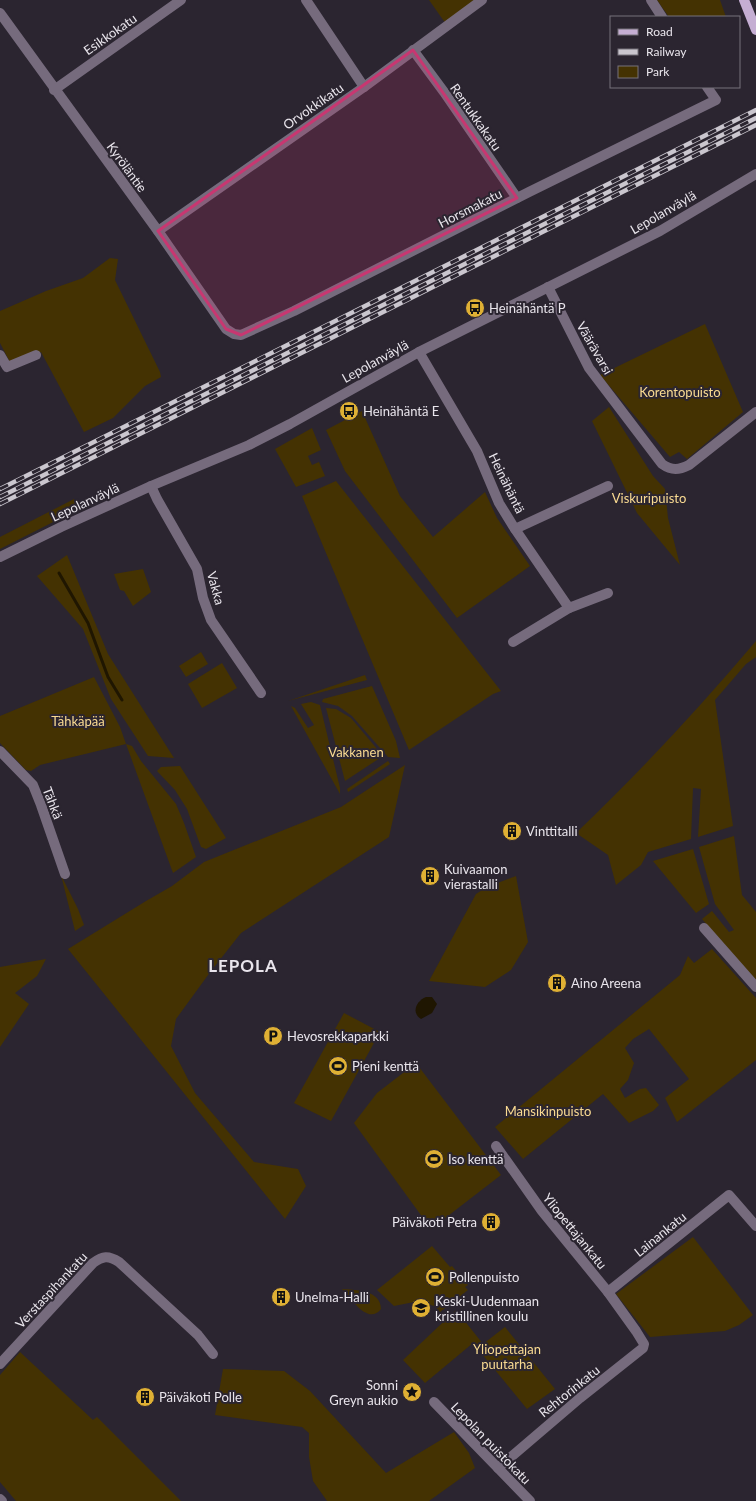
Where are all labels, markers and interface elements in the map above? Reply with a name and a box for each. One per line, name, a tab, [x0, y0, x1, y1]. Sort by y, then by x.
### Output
street label: Esikkokatu	[80, 10, 140, 58]
legend	[610, 16, 740, 88]
text: Road	[646, 24, 673, 39]
text: Railway	[646, 44, 687, 59]
text: Park	[646, 64, 670, 79]
street label: Orvokkikatu	[280, 79, 346, 133]
street label: Rentukkakatu	[447, 80, 505, 154]
street label: Kyröläntie	[103, 139, 151, 195]
street label: Horsmakatu	[435, 185, 505, 231]
street label: Lepolanväylä	[627, 187, 699, 237]
bus stop icon: Heinähäntä P	[464, 297, 486, 319]
place label: Heinähäntä P	[489, 300, 566, 316]
street label: Väärävarsi	[573, 319, 617, 377]
street label: Lepolanväylä	[339, 336, 411, 386]
park label: Korentopuisto	[639, 384, 721, 400]
bus stop icon: Heinähäntä E	[338, 400, 360, 422]
place label: Heinähäntä E	[363, 403, 439, 419]
street label: Heinähäntä	[485, 450, 529, 516]
street label: Lepolanväylä	[48, 479, 122, 525]
park label: Viskuripuisto	[612, 490, 686, 506]
street label: Vakka	[204, 570, 228, 606]
park label: Tähkäpää	[51, 713, 105, 729]
park label: Vakkanen	[328, 744, 384, 760]
street label: Tähkä	[40, 785, 66, 821]
building icon: Vinttitalli	[501, 820, 523, 842]
place label: Vinttitalli	[526, 823, 578, 839]
place label: Kuivaamon vierastalli	[444, 861, 507, 892]
building icon: Kuivaamon vierastalli	[419, 865, 441, 887]
district label: LEPOLA	[208, 955, 278, 976]
building icon: Aino Areena	[546, 972, 568, 994]
place label: Aino Areena	[571, 975, 641, 991]
parking icon: Hevosrekkaparkki	[262, 1025, 284, 1047]
place label: Hevosrekkaparkki	[287, 1028, 389, 1044]
sports icon: Pieni kenttä	[327, 1055, 349, 1077]
place label: Pieni kenttä	[352, 1058, 419, 1074]
park label: Mansikinpuisto	[505, 1103, 591, 1119]
sports icon: Iso kenttä	[423, 1148, 445, 1170]
place label: Iso kenttä	[448, 1151, 503, 1167]
street label: Yliopettajankatu	[540, 1190, 610, 1272]
street label: Lainankatu	[631, 1208, 689, 1260]
building icon: Päiväkoti Petra	[480, 1211, 502, 1233]
place label: Päiväkoti Petra	[392, 1214, 477, 1230]
street label: Verstaspihankatu	[12, 1249, 90, 1331]
sports icon: Pollenpuisto	[424, 1266, 446, 1288]
place label: Pollenpuisto	[449, 1269, 519, 1285]
building icon: Unelma-Halli	[270, 1286, 292, 1308]
place label: Unelma-Halli	[295, 1289, 369, 1305]
place label: Keski-Uudenmaan kristillinen koulu	[435, 1293, 539, 1324]
school or university icon: Keski-Uudenmaan kristillinen koulu	[410, 1297, 432, 1319]
park label: Yliopettajan puutarha	[473, 1341, 541, 1372]
street label: Rehtorinkatu	[535, 1362, 603, 1420]
place label: Sonni Greyn aukio	[329, 1377, 398, 1408]
place icon: Sonni Greyn aukio	[401, 1381, 423, 1403]
building icon: Päiväkoti Polle	[134, 1386, 156, 1408]
place label: Päiväkoti Polle	[159, 1389, 242, 1405]
street label: Lepolan puistokatu	[448, 1399, 534, 1487]

